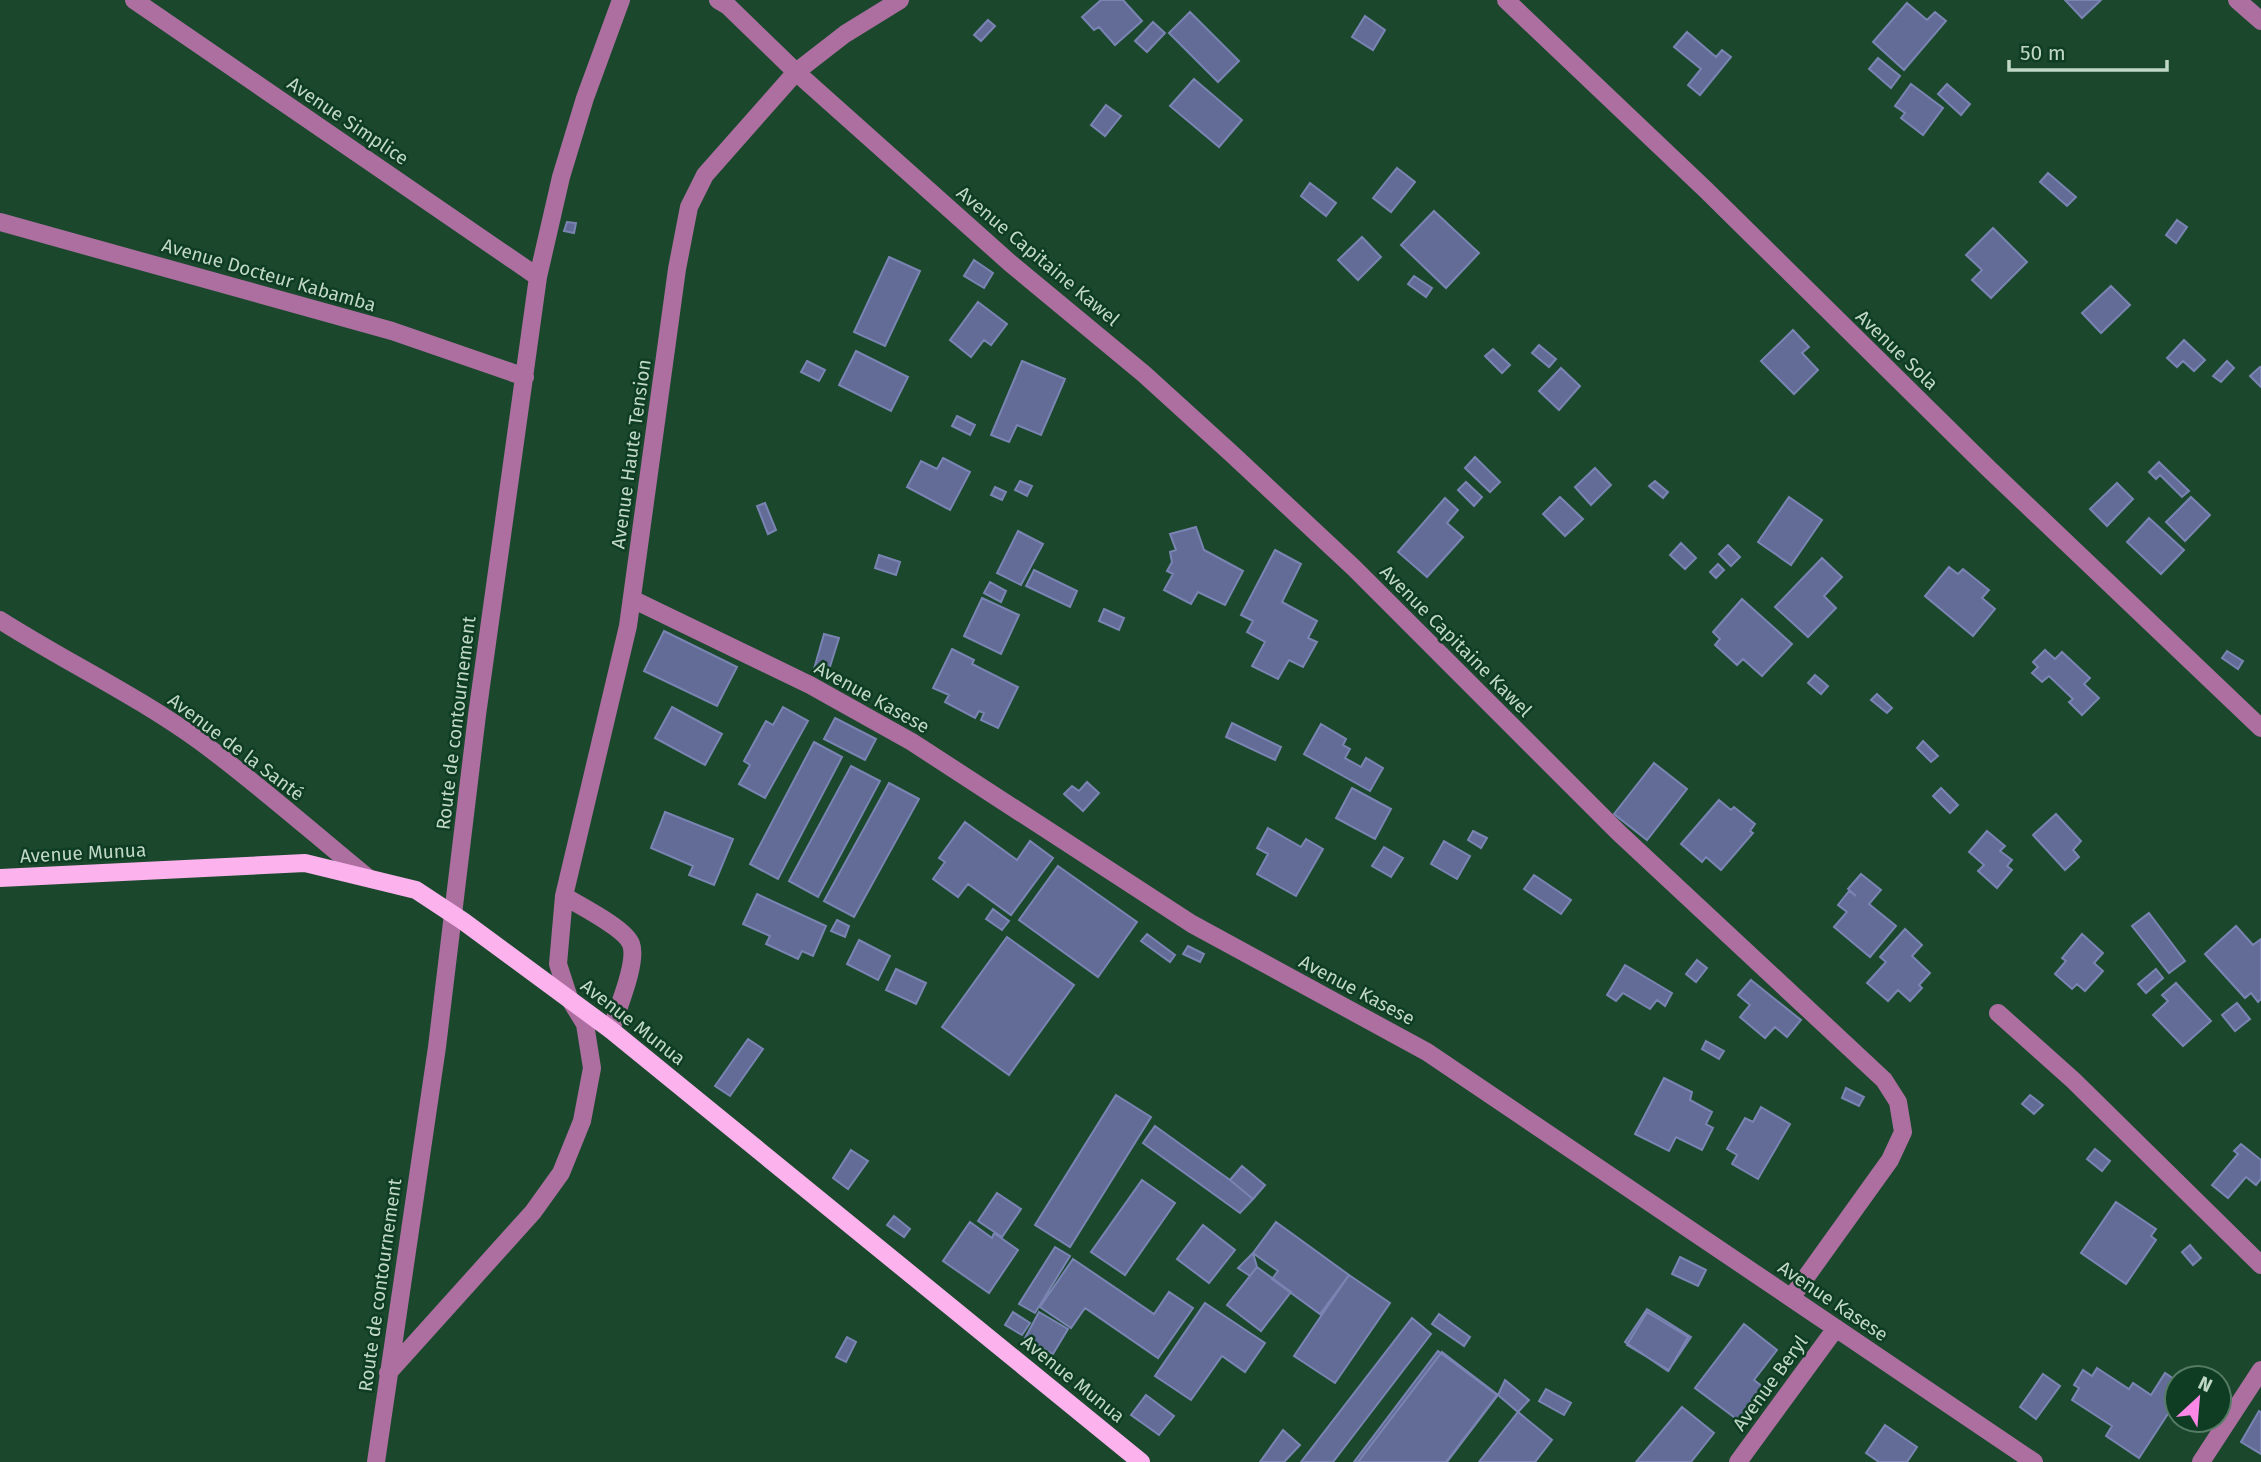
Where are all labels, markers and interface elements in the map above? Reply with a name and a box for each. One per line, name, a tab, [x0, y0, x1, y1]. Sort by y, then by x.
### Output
scale bar	[2009, 28, 2166, 72]
text: 50 m	[2020, 40, 2066, 66]
street label: Avenue Simplice	[283, 72, 413, 170]
street label: Avenue Capitaine Kawel	[952, 181, 1124, 331]
street label: Avenue Docteur Kabamba	[159, 233, 379, 317]
street label: Avenue Sola	[1851, 305, 1943, 395]
street label: Avenue Haute Tension	[606, 358, 656, 550]
street label: Avenue Capitaine Kawel	[1375, 560, 1537, 722]
street label: Route de contournement	[431, 615, 481, 831]
street label: Avenue Kasese	[811, 656, 933, 738]
street label: Avenue de la Santé	[163, 688, 309, 806]
street label: Avenue Munua	[19, 838, 147, 868]
street label: Avenue Kasese	[1295, 950, 1419, 1030]
street label: Avenue Munua	[576, 974, 690, 1070]
street label: Route de contournement	[354, 1177, 406, 1393]
street label: Avenue Kasese	[1774, 1256, 1892, 1346]
street label: Avenue Munua	[1017, 1330, 1129, 1428]
street label: Avenue Beryl	[1728, 1330, 1813, 1435]
north arrow	[2163, 1364, 2233, 1434]
text: N	[2195, 1371, 2216, 1397]

